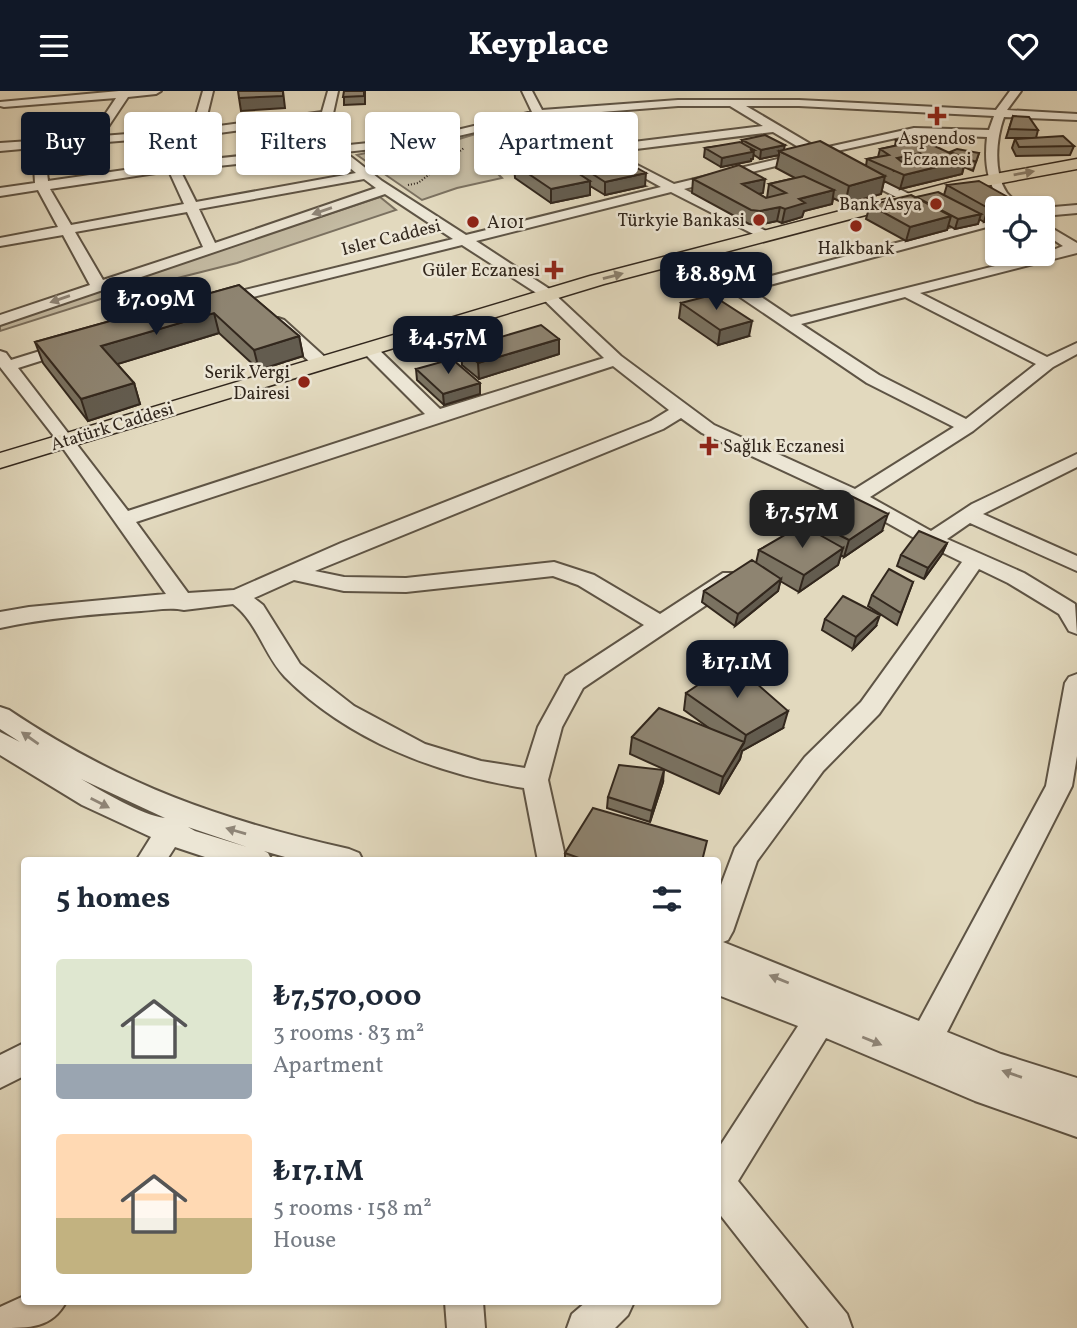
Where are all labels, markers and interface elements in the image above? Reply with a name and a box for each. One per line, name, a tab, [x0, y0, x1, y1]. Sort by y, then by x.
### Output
text: Keyplace	[468, 24, 609, 68]
icon: menu	[35, 27, 73, 65]
icon: heart	[1004, 27, 1042, 65]
marker: Aspendos Eczanesi	[929, 108, 945, 124]
chip: Buy	[21, 112, 110, 175]
chip: Rent	[124, 112, 222, 175]
chip: Filters	[236, 112, 351, 175]
chip: New	[365, 112, 460, 175]
chip: Apartment	[474, 112, 638, 175]
place label: Aspendos Eczanesi	[898, 127, 976, 173]
one-way arrow	[1013, 167, 1035, 178]
place label: Bank Asya	[839, 193, 922, 218]
marker: Bank Asya	[928, 196, 944, 212]
map controls	[985, 196, 1055, 266]
button: locate	[985, 196, 1055, 266]
one-way arrow	[312, 206, 333, 217]
place label: Türkyie Bankasi	[618, 209, 745, 234]
place label: A101	[487, 211, 524, 236]
marker: Türkyie Bankasi	[751, 212, 767, 228]
street label: Isler Caddesi	[339, 214, 444, 263]
marker: A101	[465, 214, 481, 230]
marker: Halkbank	[848, 218, 864, 234]
place label: Halkbank	[817, 237, 895, 262]
pin: ₺8.89M	[659, 253, 773, 312]
place label: Güler Eczanesi	[422, 259, 540, 284]
text: ₺8.89M	[676, 259, 756, 291]
marker: Güler Eczanesi	[546, 262, 562, 278]
one-way arrow	[602, 270, 624, 281]
pin: ₺7.09M	[99, 278, 213, 337]
text: ₺7.09M	[117, 284, 195, 316]
one-way arrow	[49, 295, 70, 305]
pin: ₺4.57M	[391, 317, 505, 376]
text: ₺4.57M	[409, 323, 487, 355]
place label: Serik Vergi Dairesi	[204, 361, 290, 407]
marker: Serik Vergi Dairesi	[296, 374, 312, 390]
street label: Atatürk Caddesi	[48, 397, 177, 458]
place label: Sağlık Eczanesi	[723, 435, 845, 460]
marker: Sağlık Eczanesi	[701, 438, 717, 454]
pin: ₺7.57M	[745, 491, 859, 550]
text: ₺7.57M	[766, 497, 838, 529]
pin: ₺17.1M	[680, 641, 794, 700]
text: ₺17.1M	[702, 647, 772, 679]
one-way arrow	[21, 731, 39, 745]
one-way arrow	[90, 798, 110, 809]
one-way arrow	[225, 825, 247, 836]
text: 5 homes	[56, 878, 170, 920]
icon: filters	[648, 880, 686, 918]
one-way arrow	[768, 973, 789, 984]
text: ₺7,570,000	[273, 976, 421, 1018]
icon: home	[112, 987, 196, 1071]
text: 3 rooms · 83 m²	[273, 1018, 424, 1050]
one-way arrow	[862, 1036, 883, 1047]
text: Apartment	[273, 1050, 384, 1082]
one-way arrow	[1001, 1068, 1022, 1079]
text: ₺17.1M	[273, 1151, 364, 1193]
icon: home	[112, 1162, 196, 1246]
text: 5 rooms · 158 m²	[273, 1193, 432, 1225]
text: House	[273, 1225, 336, 1257]

